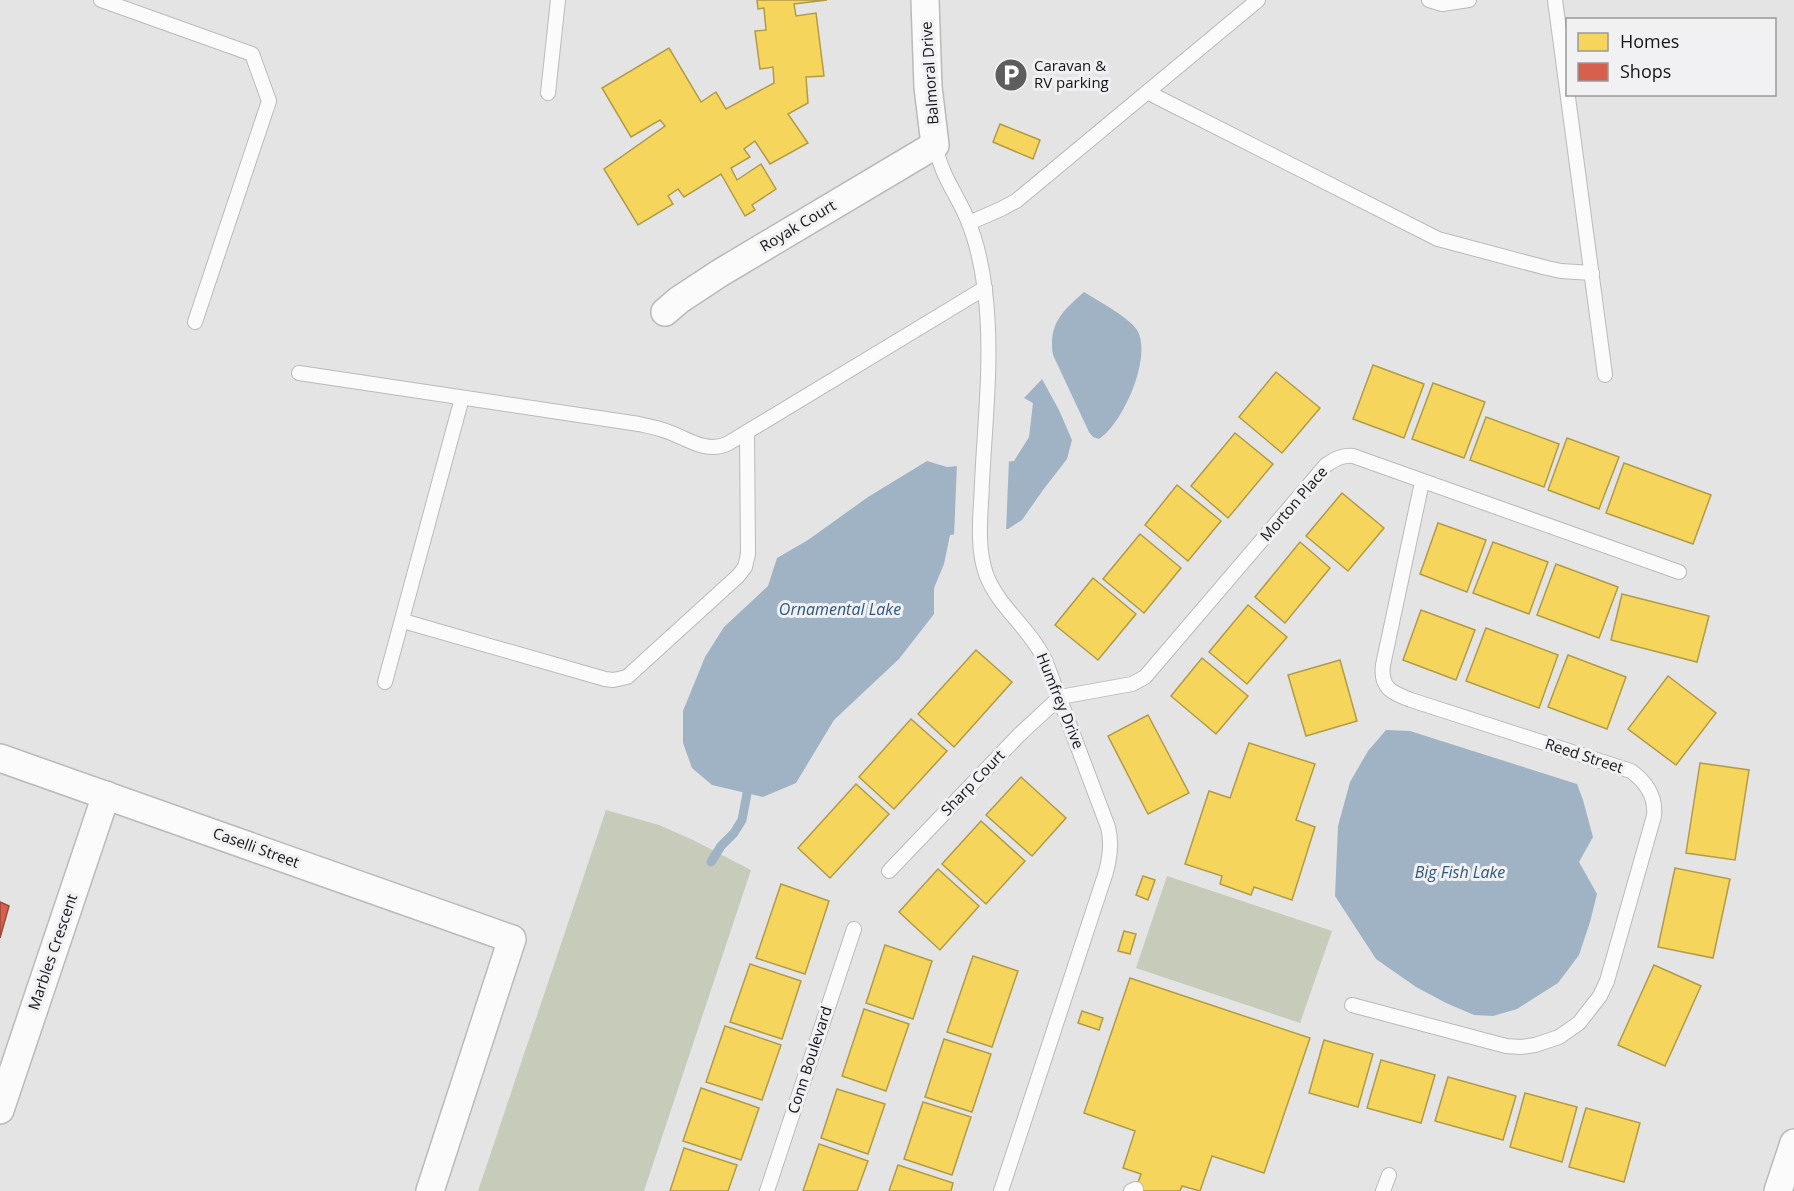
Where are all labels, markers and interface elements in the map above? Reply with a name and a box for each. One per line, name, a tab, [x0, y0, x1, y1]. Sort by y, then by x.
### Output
legend	[1566, 18, 1776, 96]
street label: Balmoral Drive	[915, 21, 943, 125]
text: Homes	[1620, 29, 1679, 53]
place label: Caravan & RV parking	[1034, 55, 1109, 92]
parking icon: Caravan & RV parking	[993, 57, 1029, 93]
text: Shops	[1620, 59, 1671, 83]
street label: Royak Court	[756, 195, 839, 256]
street label: Morton Place	[1255, 462, 1331, 545]
water label: Ornamental Lake	[779, 598, 901, 620]
street label: Humfrey Drive	[1033, 650, 1089, 752]
street label: Reed Street	[1543, 733, 1626, 777]
street label: Sharp Court	[936, 745, 1009, 820]
street label: Caselli Street	[210, 822, 302, 872]
water label: Big Fish Lake	[1415, 861, 1505, 883]
street label: Marbles Crescent	[23, 891, 81, 1012]
street label: Conn Boulevard	[782, 1003, 836, 1116]

